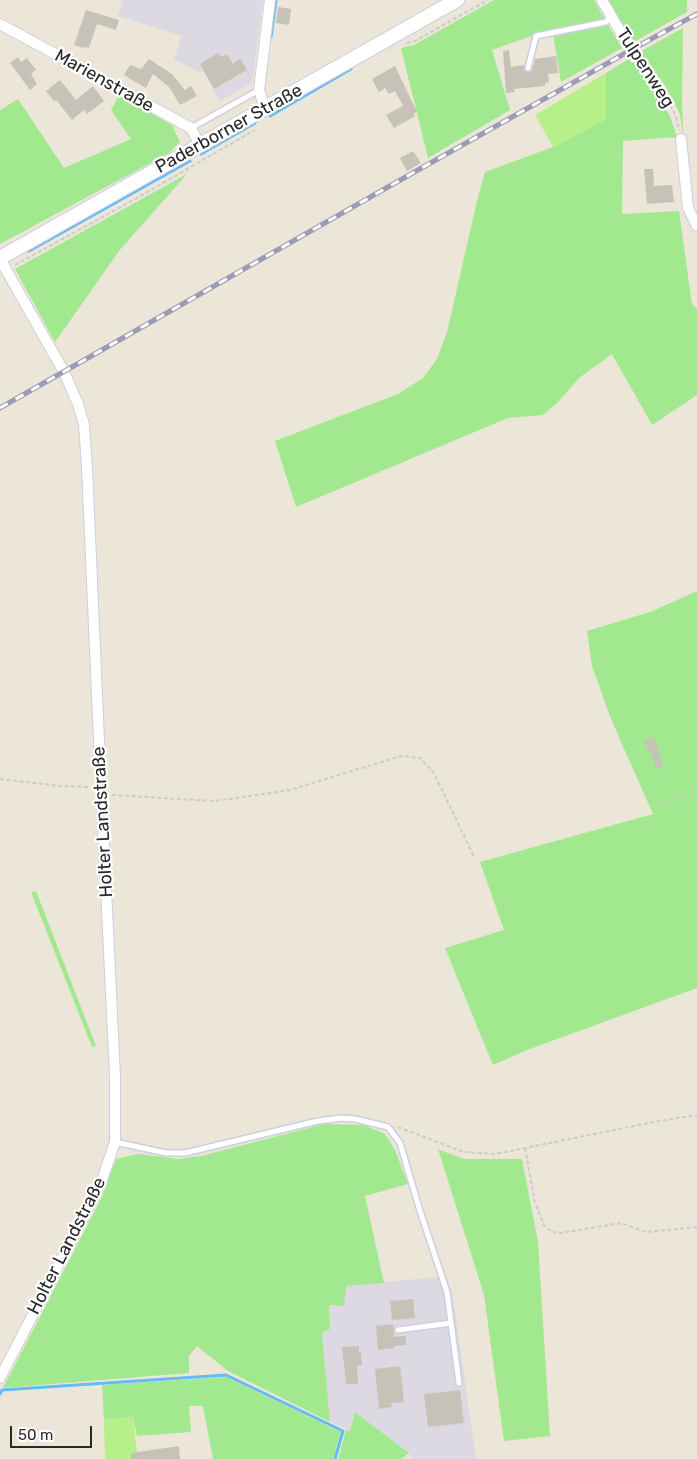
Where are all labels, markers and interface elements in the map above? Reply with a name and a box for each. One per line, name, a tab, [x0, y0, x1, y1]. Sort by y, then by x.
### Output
street label: Tulpenweg	[611, 24, 679, 112]
street label: Marienstraße	[51, 45, 157, 117]
street label: Paderborner Straße	[152, 80, 306, 178]
street label: Holter Landstraße	[88, 746, 118, 898]
street label: Holter Landstraße	[23, 1174, 111, 1318]
scale bar	[12, 1416, 95, 1448]
text: 50 m	[18, 1426, 53, 1444]

